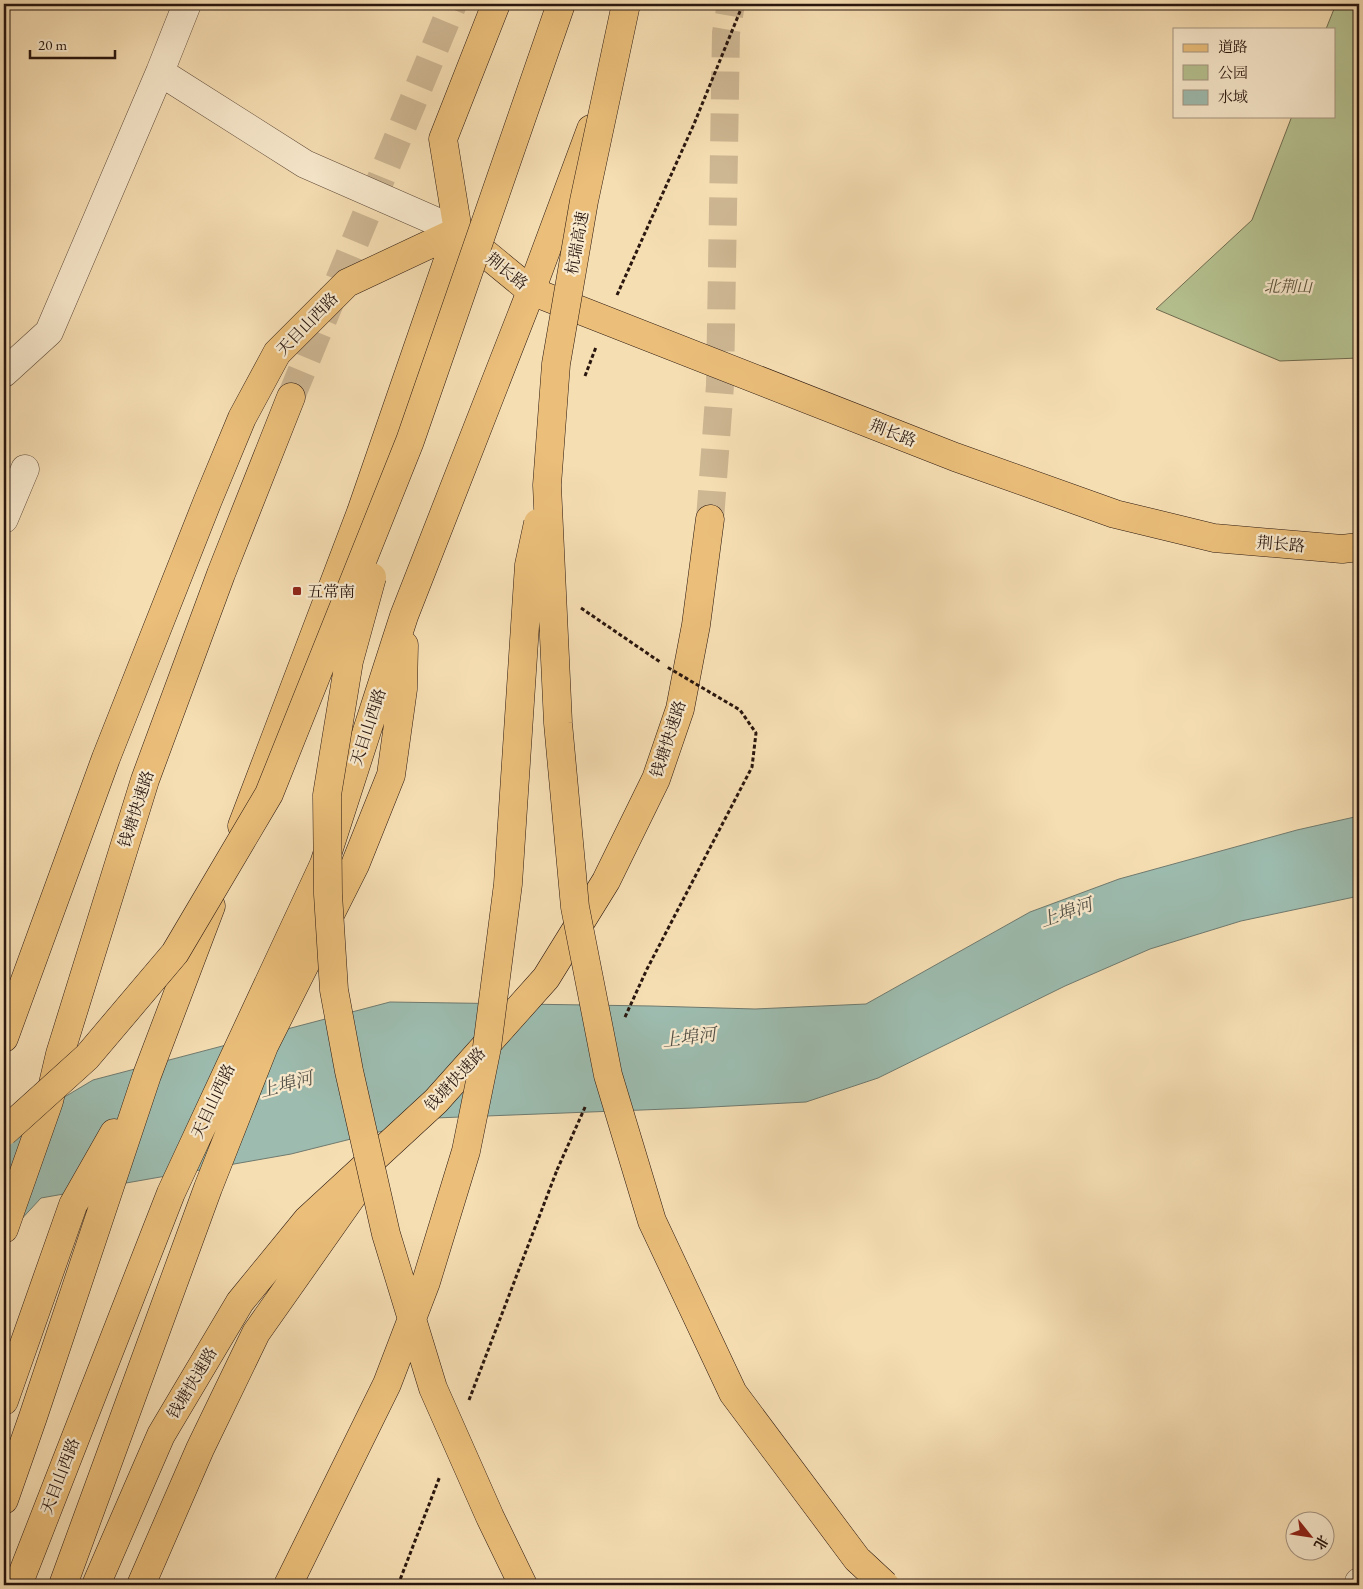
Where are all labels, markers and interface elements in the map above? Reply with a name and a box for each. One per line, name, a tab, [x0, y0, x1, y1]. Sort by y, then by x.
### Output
scale bar	[30, 28, 115, 60]
legend	[1173, 28, 1336, 118]
text: 20 m	[38, 35, 67, 54]
text: 道路	[1218, 37, 1248, 56]
text: 公园	[1218, 63, 1248, 82]
text: 水域	[1218, 87, 1248, 106]
street label: 杭瑞高速	[561, 210, 593, 276]
street label: 荆长路	[482, 248, 532, 294]
park label: 北荆山	[1264, 276, 1314, 297]
street label: 天目山西路	[272, 288, 342, 360]
street label: 荆长路	[867, 415, 919, 451]
street label: 荆长路	[1256, 531, 1306, 557]
place label: 五常南	[307, 581, 355, 602]
marker: 五常南	[291, 585, 303, 597]
street label: 天目山西路	[346, 686, 390, 768]
street label: 钱塘快速路	[646, 698, 690, 780]
street label: 钱塘快速路	[114, 768, 158, 850]
water label: 上埠河	[1037, 891, 1098, 932]
water label: 上埠河	[661, 1022, 720, 1052]
street label: 钱塘快速路	[420, 1043, 490, 1115]
street label: 天目山西路	[187, 1060, 239, 1142]
water label: 上埠河	[257, 1065, 318, 1102]
street label: 钱塘快速路	[162, 1343, 222, 1423]
street label: 天目山西路	[36, 1435, 84, 1517]
north arrow	[1286, 1512, 1336, 1562]
text: 北	[1310, 1532, 1333, 1553]

